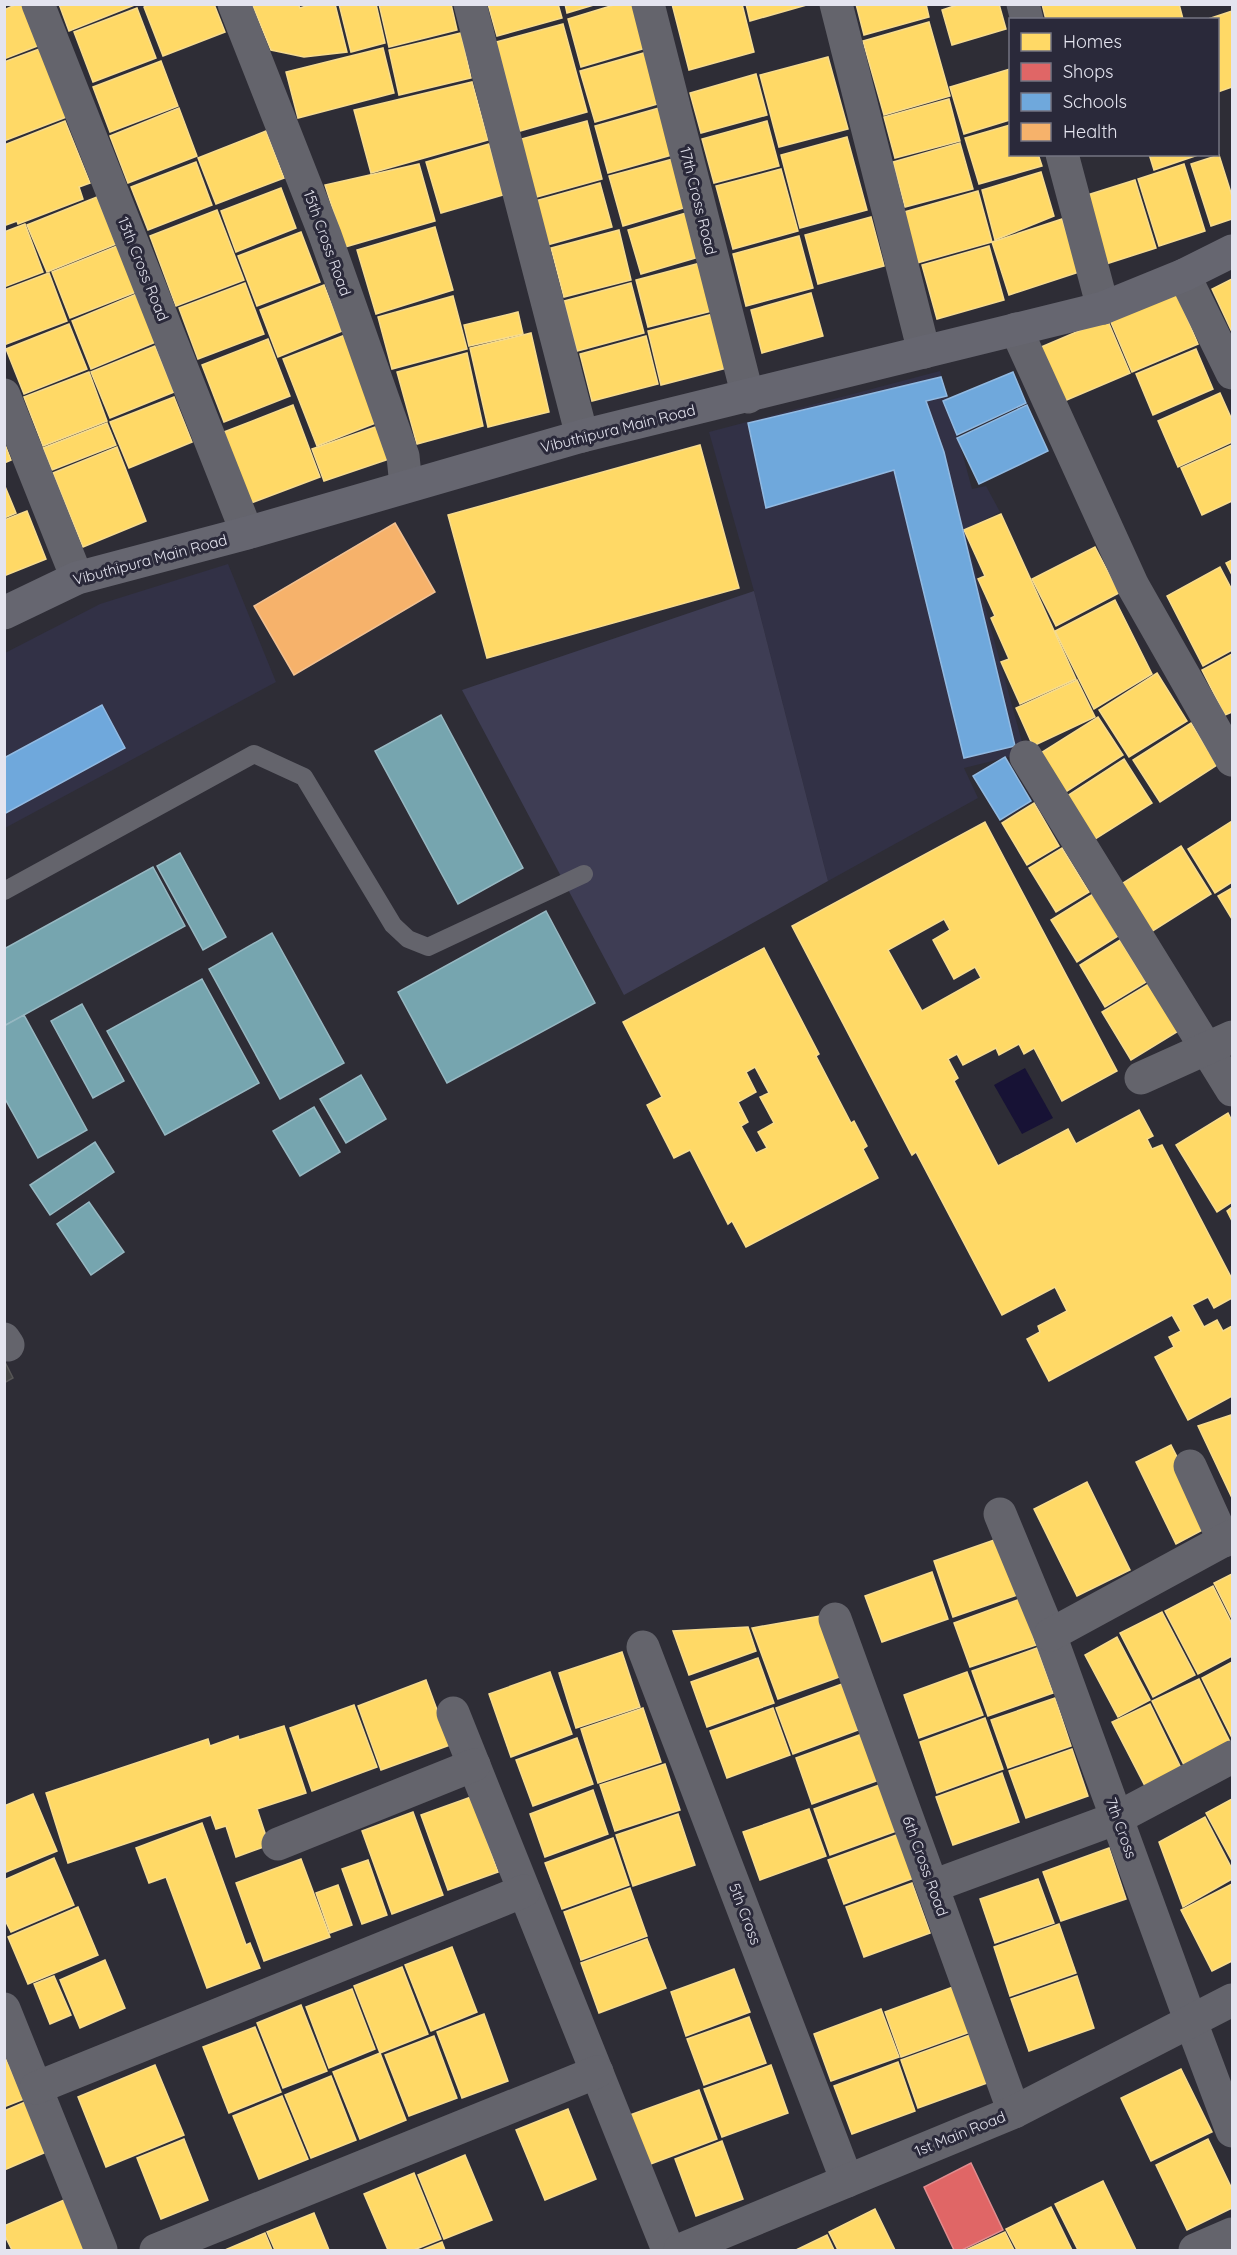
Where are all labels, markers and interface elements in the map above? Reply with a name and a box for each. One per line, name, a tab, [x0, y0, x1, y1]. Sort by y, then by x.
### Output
legend	[1009, 18, 1219, 156]
text: Homes	[1063, 30, 1122, 53]
text: Shops	[1063, 60, 1114, 83]
text: Schools	[1063, 90, 1127, 113]
text: Health	[1063, 120, 1118, 143]
street label: 17th Cross Road	[676, 145, 721, 257]
street label: 15th Cross Road	[300, 187, 355, 298]
street label: 13th Cross Road	[114, 214, 173, 324]
street label: Vibuthipura Main Road	[539, 400, 697, 457]
street label: Vibuthipura Main Road	[71, 530, 229, 589]
street label: 7th Cross	[1102, 1795, 1141, 1861]
street label: 6th Cross Road	[899, 1813, 952, 1919]
street label: 5th Cross	[725, 1880, 766, 1947]
street label: 1st Main Road	[912, 2107, 1008, 2160]

